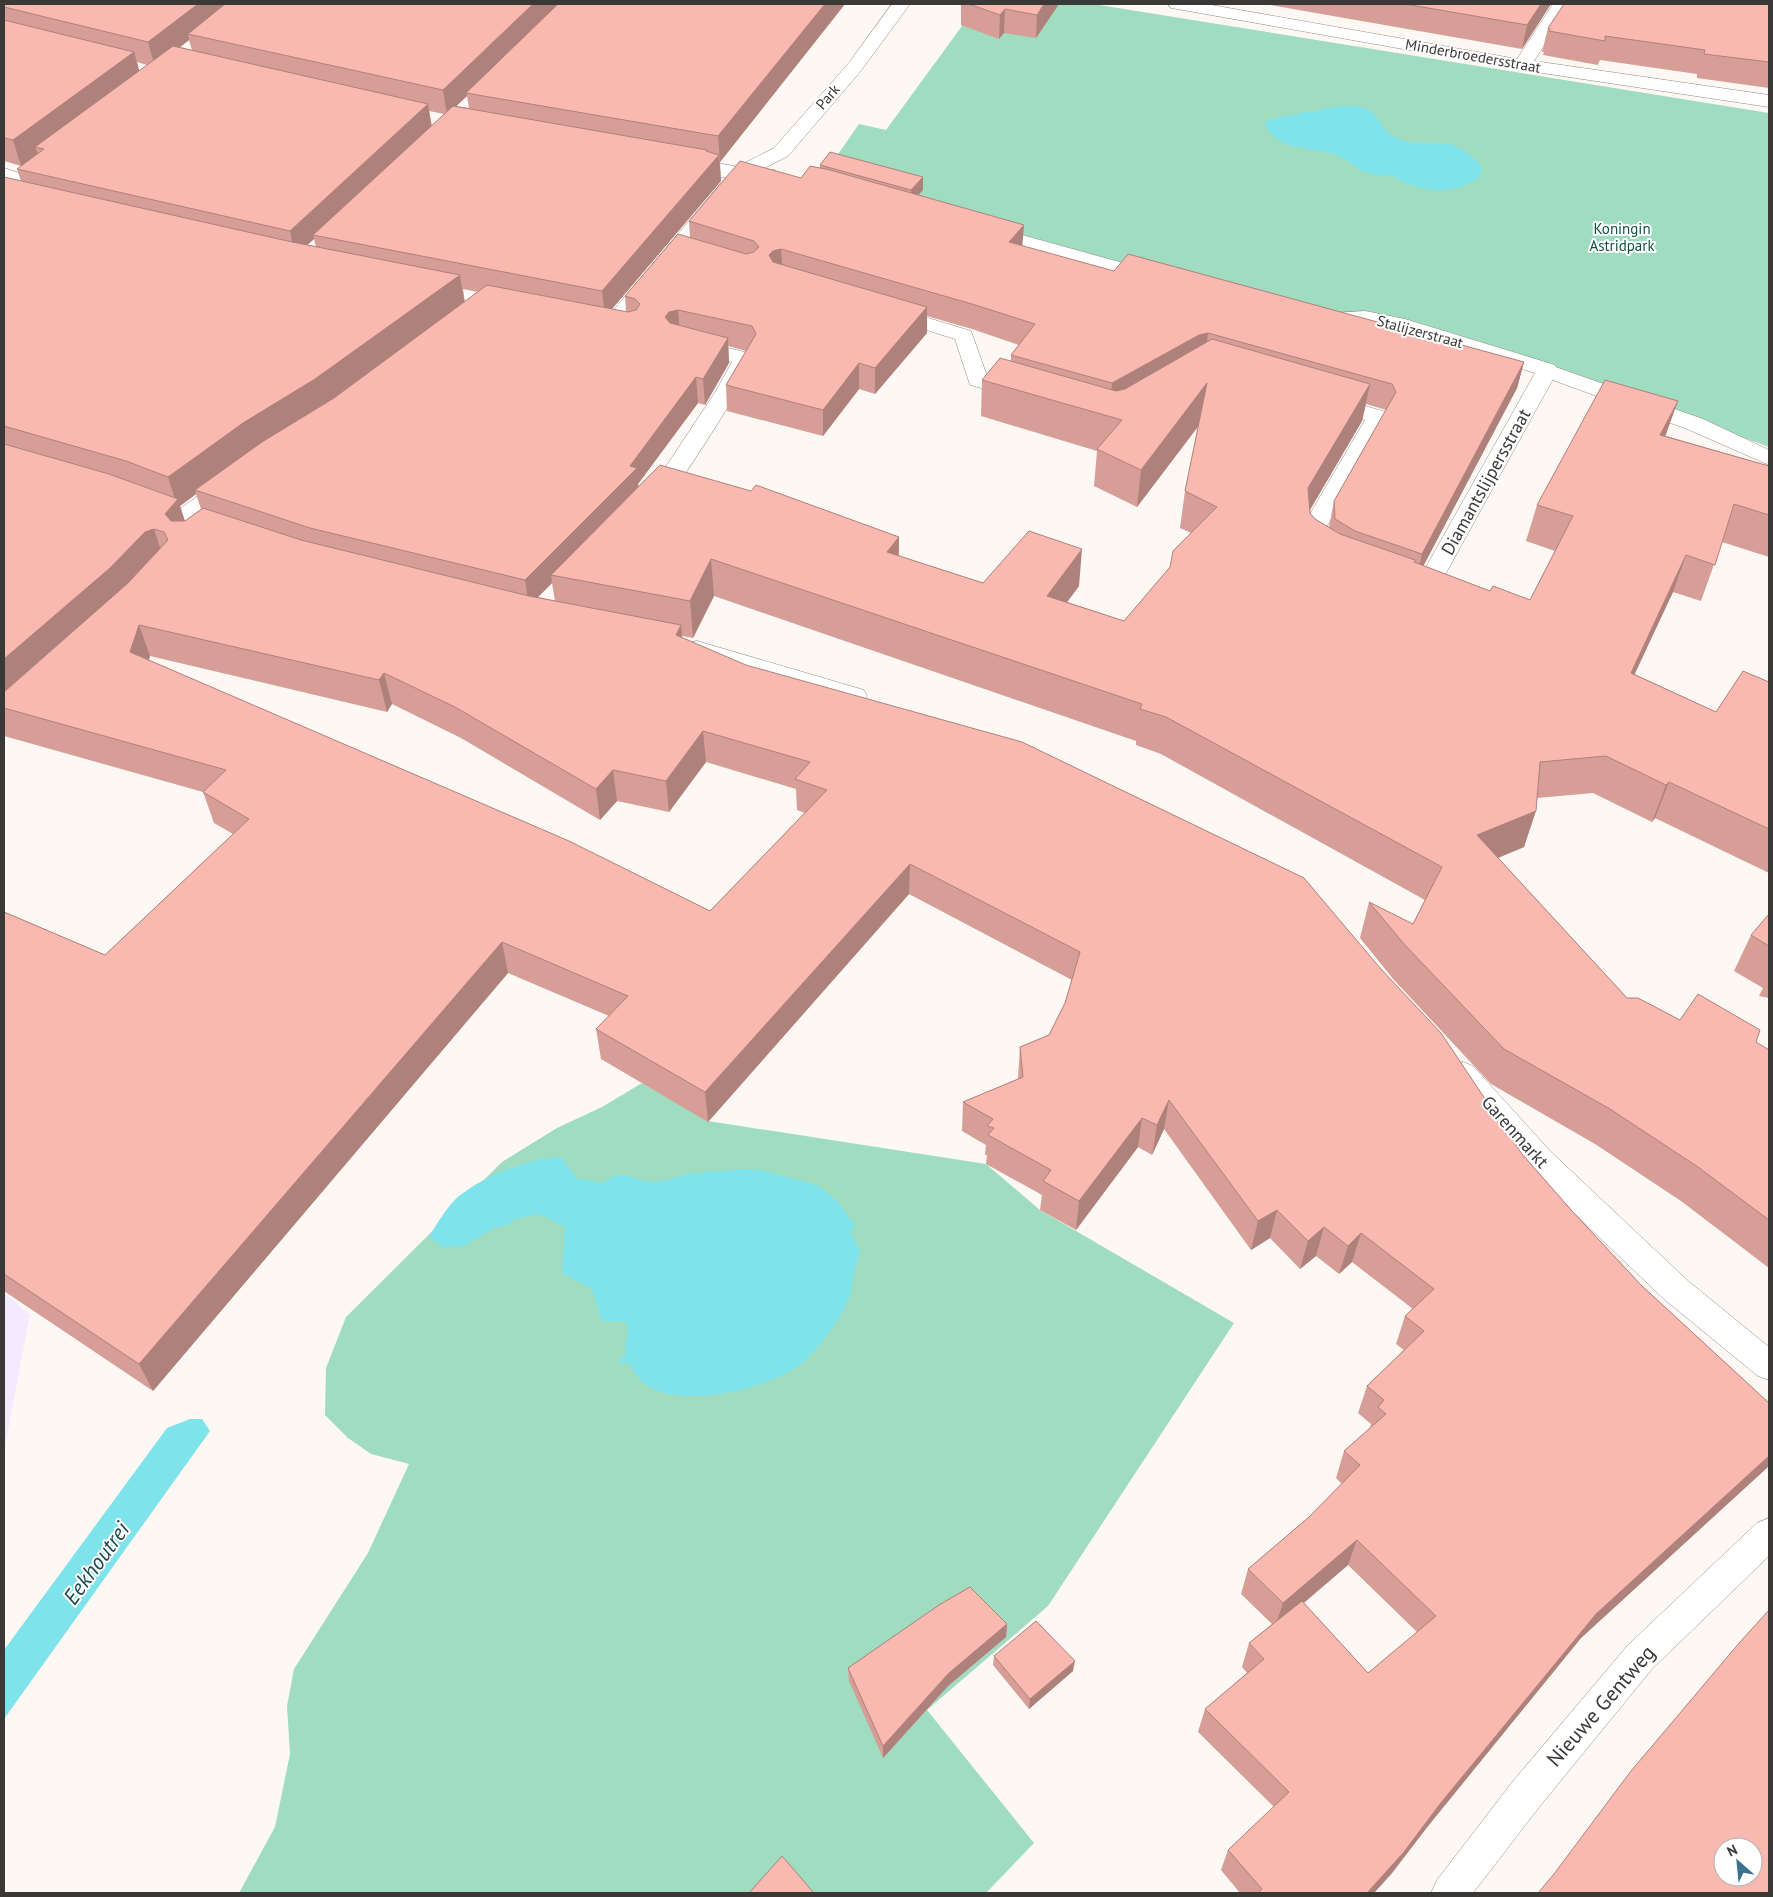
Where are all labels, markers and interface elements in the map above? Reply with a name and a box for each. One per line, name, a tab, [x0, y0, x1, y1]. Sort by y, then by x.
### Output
street label: Minderbroedersstraat	[1404, 34, 1542, 77]
street label: Park	[811, 79, 844, 113]
park label: Koningin Astridpark	[1589, 219, 1655, 255]
street label: Stalijzerstraat	[1375, 311, 1465, 352]
street label: Diamantslijpersstraat	[1436, 405, 1535, 559]
street label: Garenmarkt	[1477, 1091, 1554, 1173]
water label: Eekhoutrei	[57, 1515, 136, 1610]
street label: Nieuwe Gentweg	[1540, 1639, 1661, 1772]
north arrow	[1713, 1837, 1763, 1887]
text: N	[1724, 1840, 1740, 1861]

